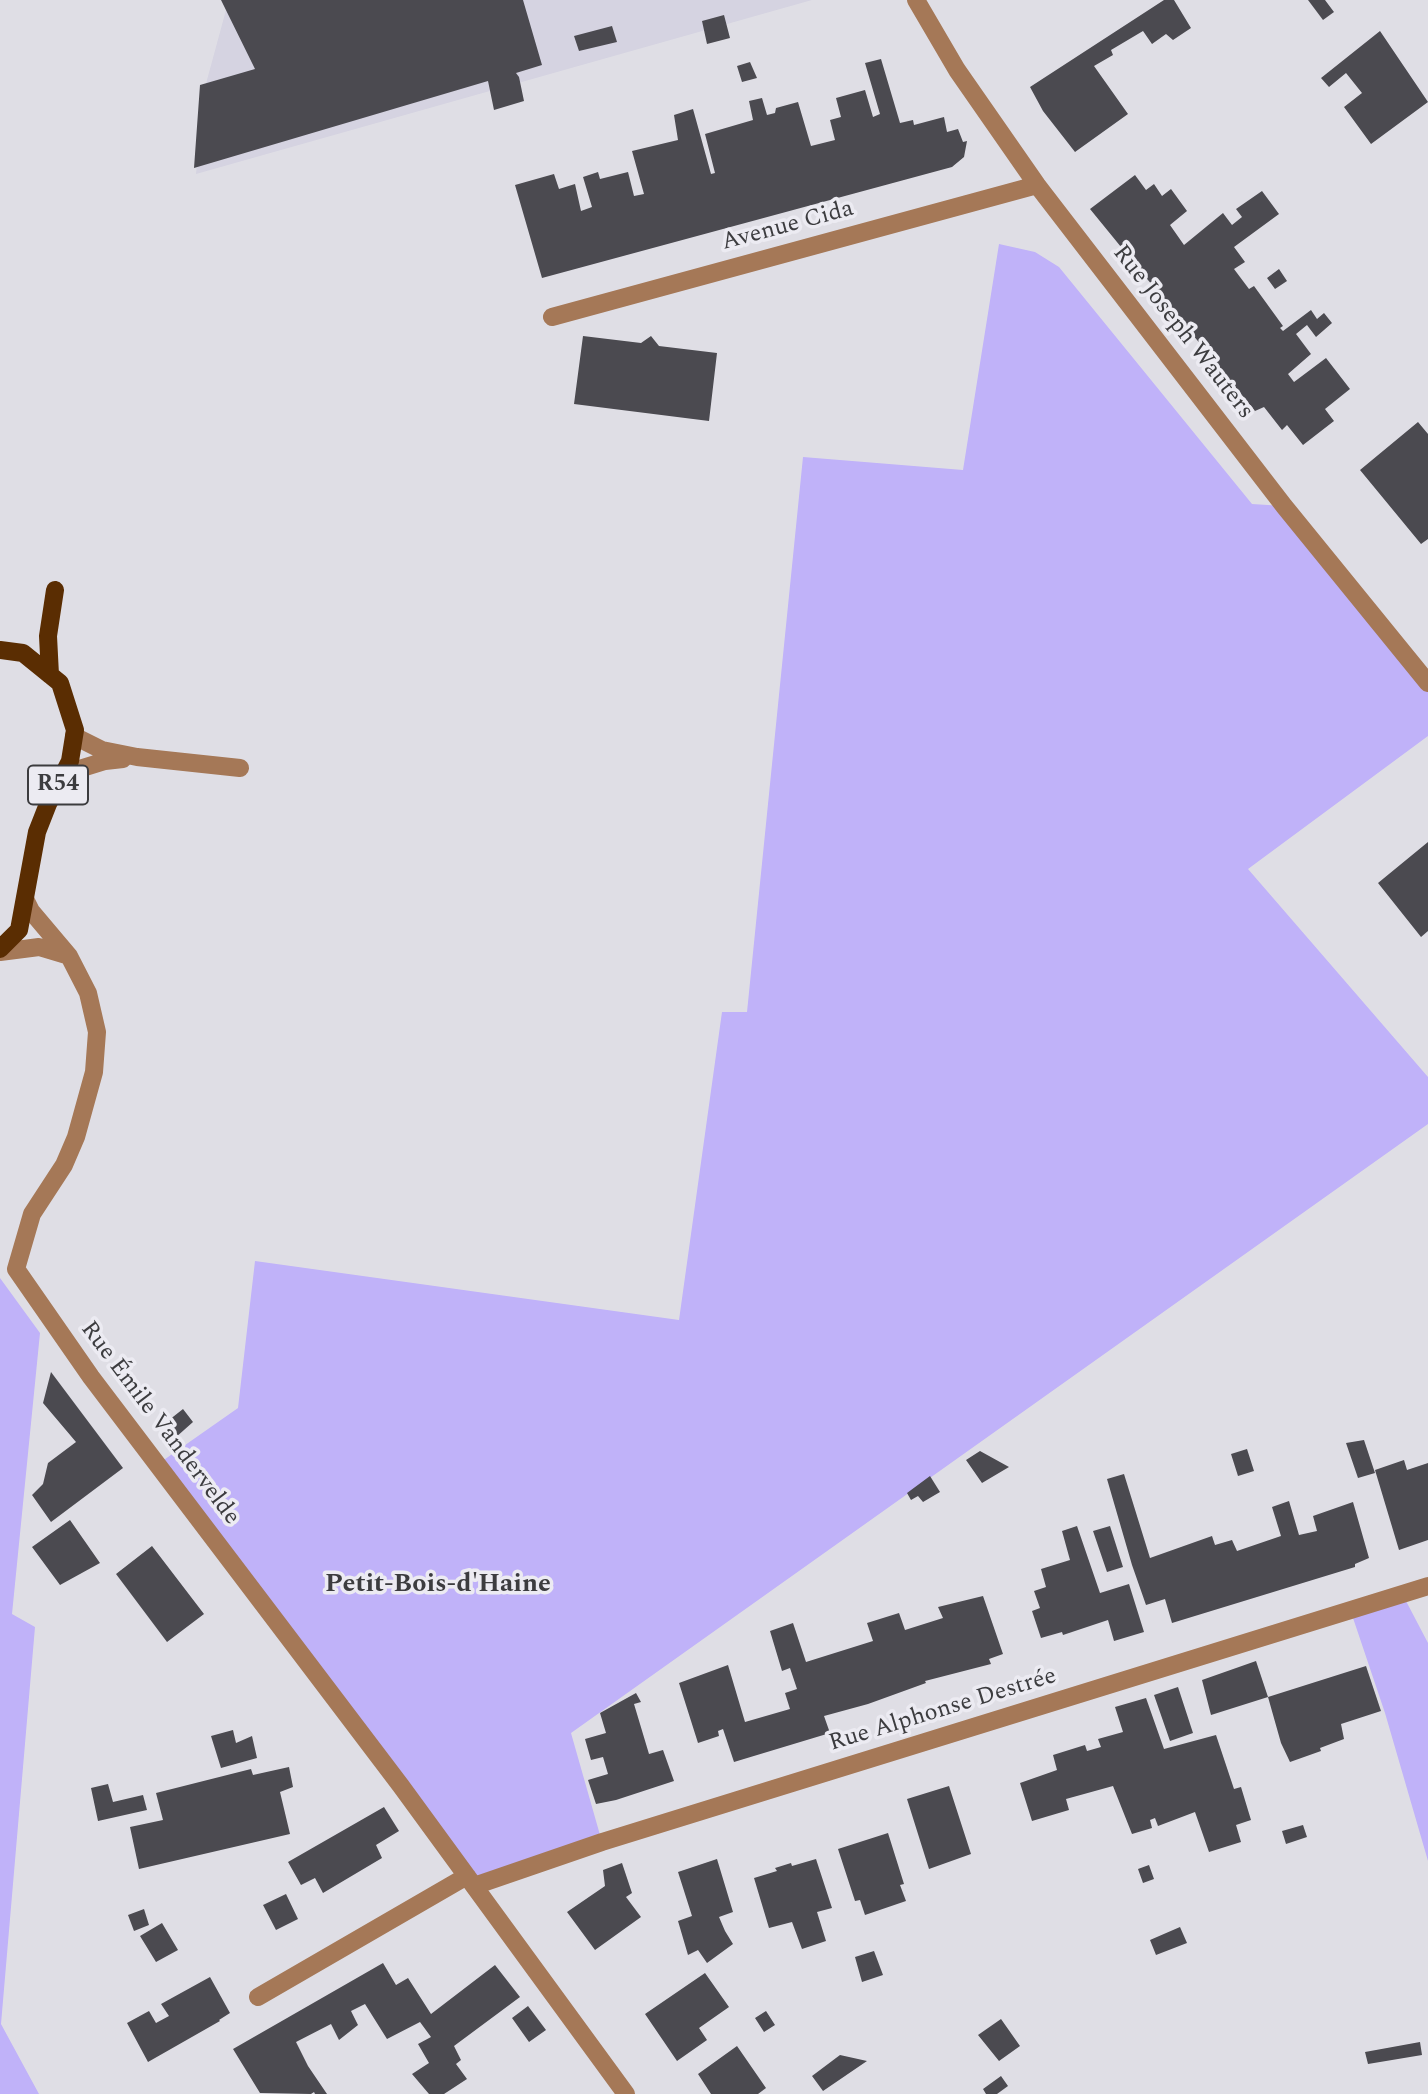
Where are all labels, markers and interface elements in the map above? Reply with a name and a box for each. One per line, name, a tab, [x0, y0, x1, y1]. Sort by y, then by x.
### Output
street label: Avenue Cida	[719, 196, 857, 258]
street label: Rue Joseph Wauters	[1105, 240, 1259, 426]
road number: R54	[28, 765, 88, 804]
street label: Rue Émile Vandervelde	[73, 1317, 245, 1531]
district label: Petit-Bois-d'Haine	[325, 1570, 551, 1602]
street label: Rue Alphonse Destrée	[826, 1663, 1060, 1759]

